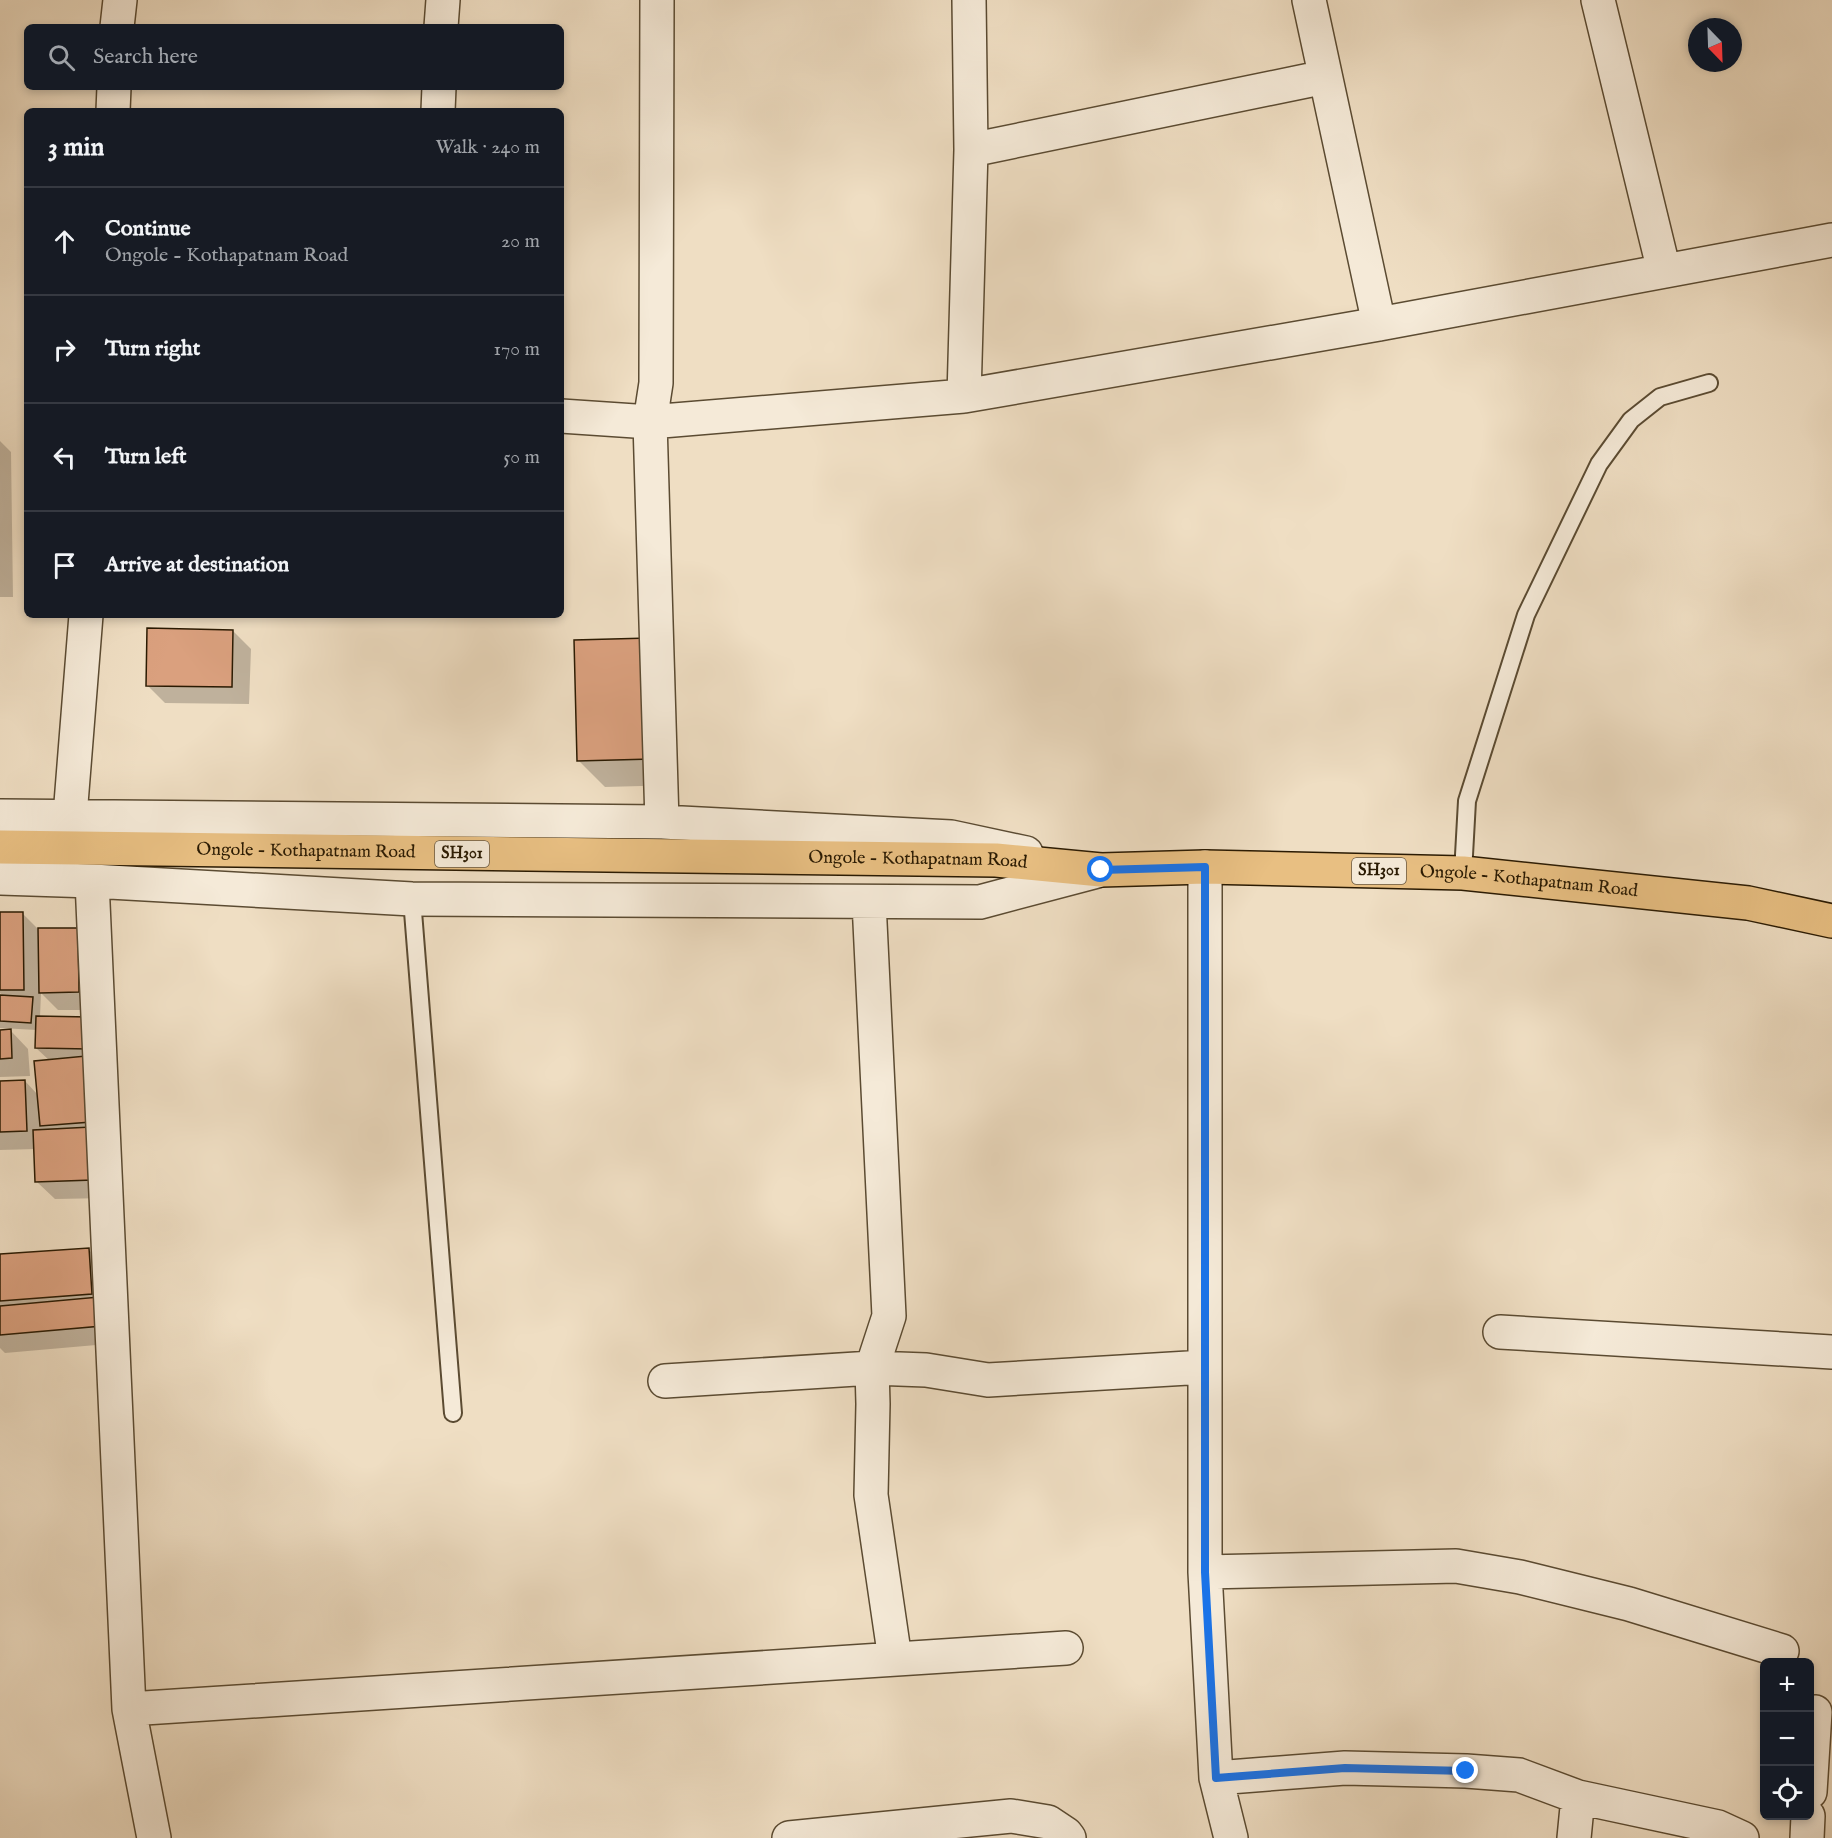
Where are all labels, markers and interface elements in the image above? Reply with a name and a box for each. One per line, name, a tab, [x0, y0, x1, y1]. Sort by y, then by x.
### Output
north arrow	[1688, 18, 1742, 72]
search box	[24, 24, 564, 90]
icon: search	[45, 41, 78, 74]
text: Search here	[93, 43, 198, 71]
text: 3 min	[48, 131, 104, 164]
text: Walk · 240 m	[435, 135, 540, 160]
text: Continue	[105, 215, 191, 243]
icon: ahead	[48, 225, 81, 258]
text: 20 m	[501, 229, 540, 254]
text: Ongole - Kothapatnam Road	[105, 243, 348, 268]
icon: right	[48, 333, 81, 366]
text: Turn right	[105, 335, 200, 363]
text: 170 m	[494, 337, 540, 362]
icon: left	[48, 441, 81, 474]
text: Turn left	[105, 443, 187, 471]
text: 50 m	[503, 445, 540, 470]
icon: arrive	[48, 549, 81, 582]
text: Arrive at destination	[105, 551, 289, 579]
street label: Ongole - Kothapatnam Road	[196, 838, 416, 864]
road number: SH301	[435, 841, 489, 867]
street label: Ongole - Kothapatnam Road	[808, 846, 1029, 874]
route start	[1087, 856, 1113, 882]
road number: SH301	[1352, 858, 1406, 884]
street label: Ongole - Kothapatnam Road	[1420, 860, 1639, 903]
map controls	[1760, 1658, 1814, 1820]
button: +	[1760, 1658, 1814, 1712]
button: −	[1760, 1712, 1814, 1766]
route end	[1452, 1757, 1478, 1783]
button: locate	[1760, 1766, 1814, 1820]

